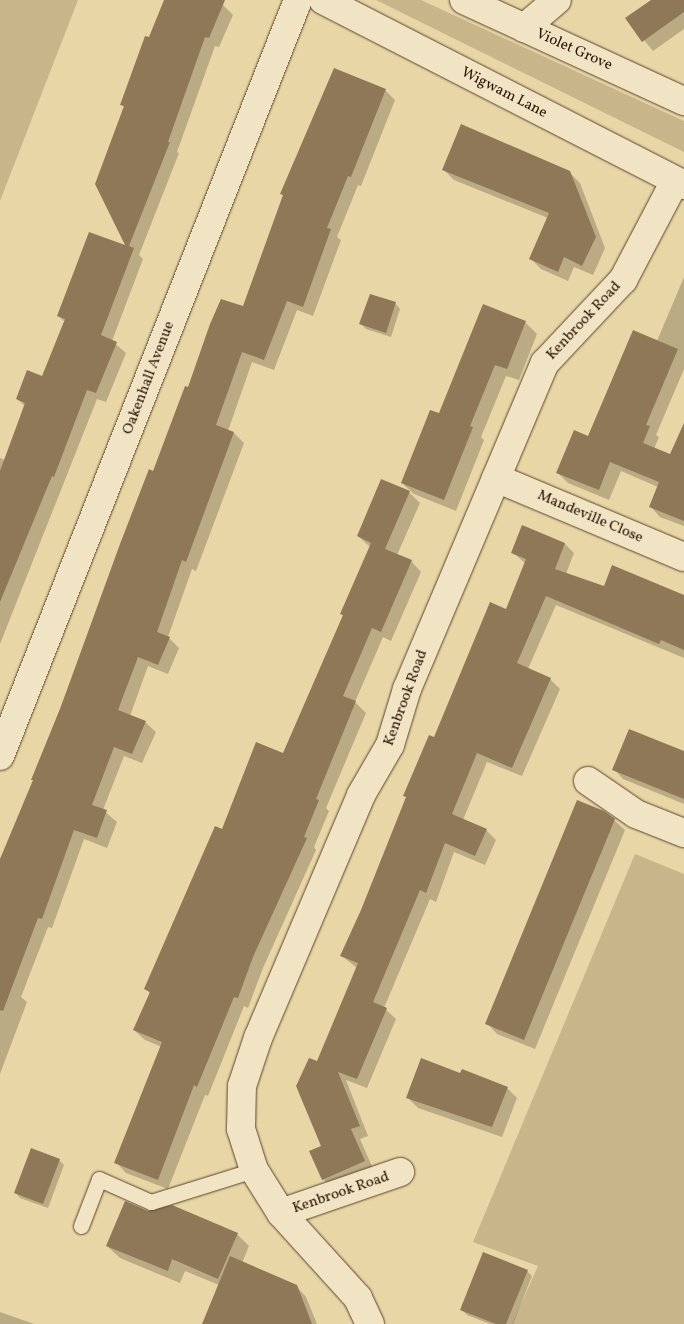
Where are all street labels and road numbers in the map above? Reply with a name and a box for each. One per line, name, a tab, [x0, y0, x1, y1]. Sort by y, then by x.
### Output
street label: Violet Grove	[533, 25, 615, 75]
street label: Wigwam Lane	[458, 64, 550, 122]
street label: Kenbrook Road	[543, 278, 625, 364]
street label: Oakenhall Avenue	[119, 319, 179, 437]
street label: Mandeville Close	[534, 487, 646, 547]
street label: Kenbrook Road	[380, 647, 432, 749]
street label: Kenbrook Road	[290, 1168, 392, 1218]

